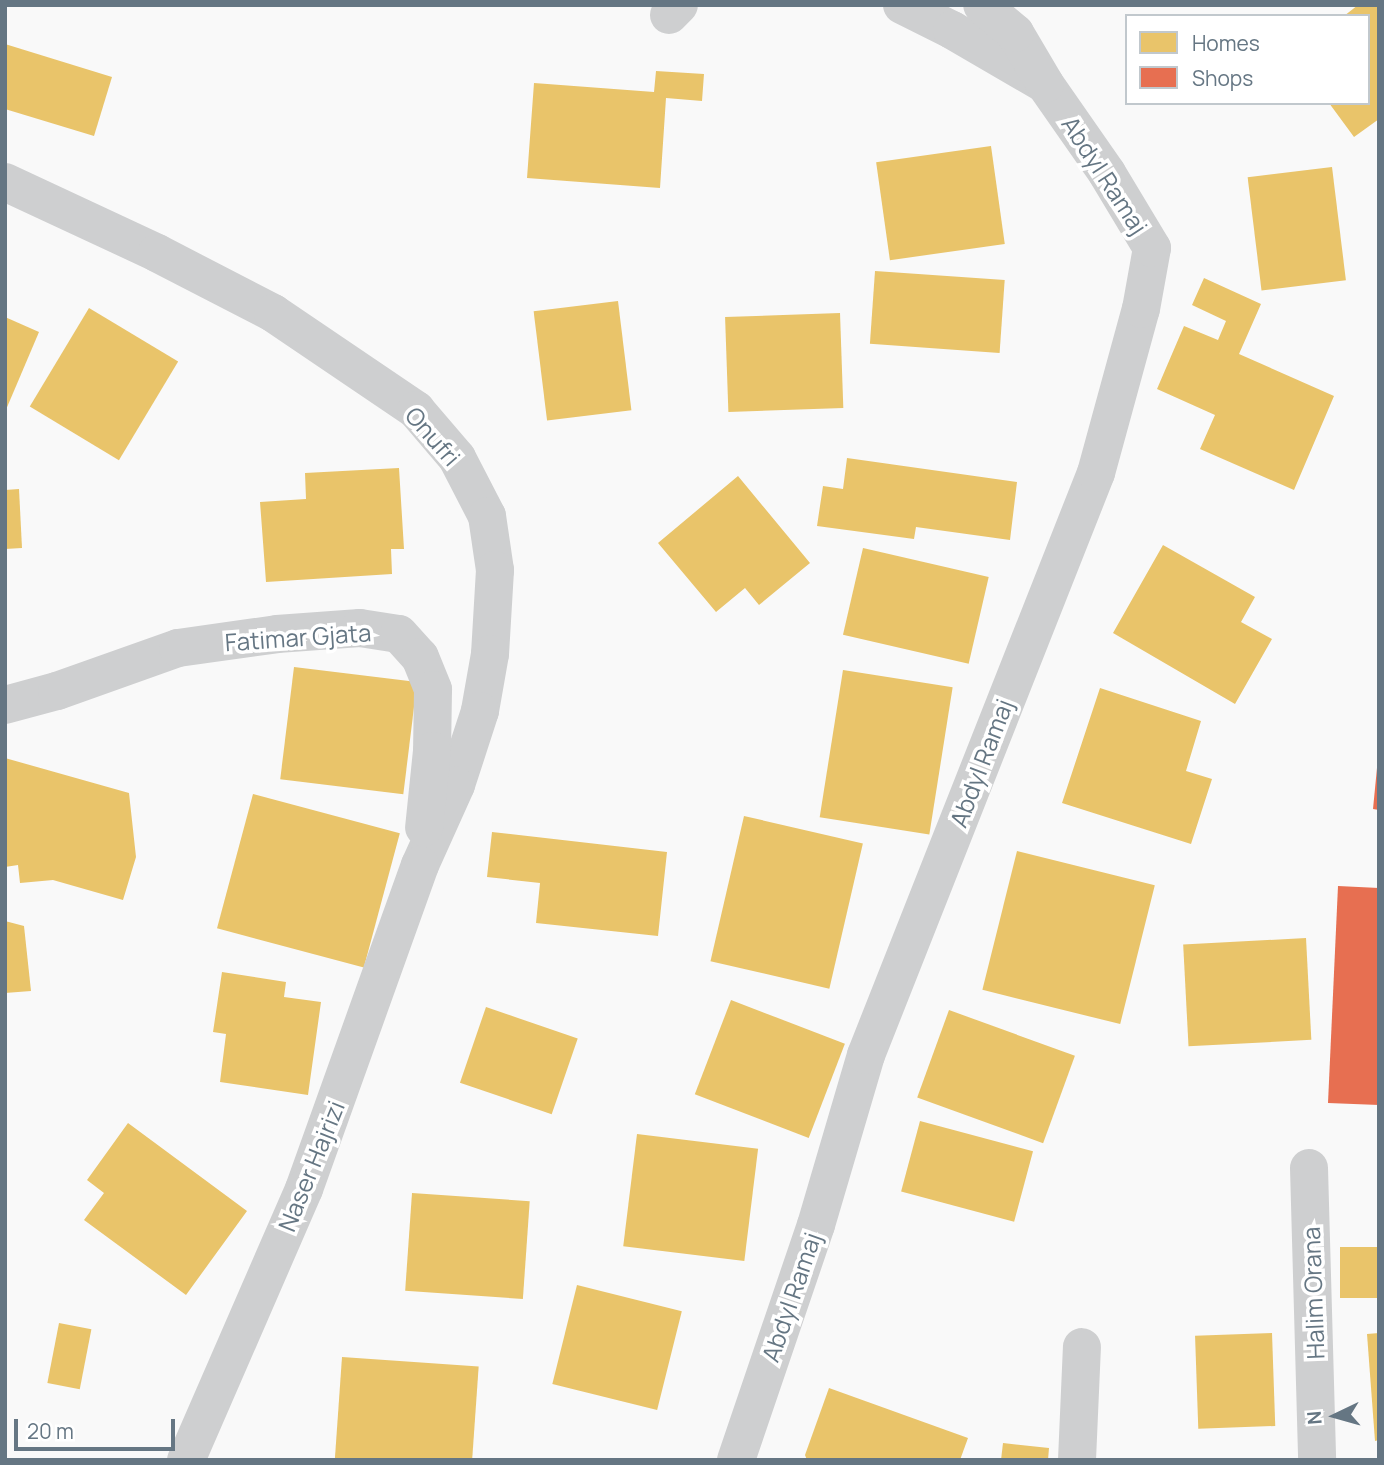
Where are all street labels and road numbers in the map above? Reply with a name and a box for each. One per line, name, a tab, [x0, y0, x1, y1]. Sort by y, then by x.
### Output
street label: Abdyl Ramaj	[1056, 111, 1154, 239]
street label: Onufri	[400, 401, 466, 471]
street label: Fatimar Gjata	[224, 618, 372, 656]
street label: Abdyl Ramaj	[943, 695, 1019, 831]
street label: Naser Hajrizi	[272, 1097, 350, 1235]
street label: Halim Orana	[1296, 1226, 1330, 1360]
street label: Abdyl Ramaj	[755, 1229, 827, 1365]

